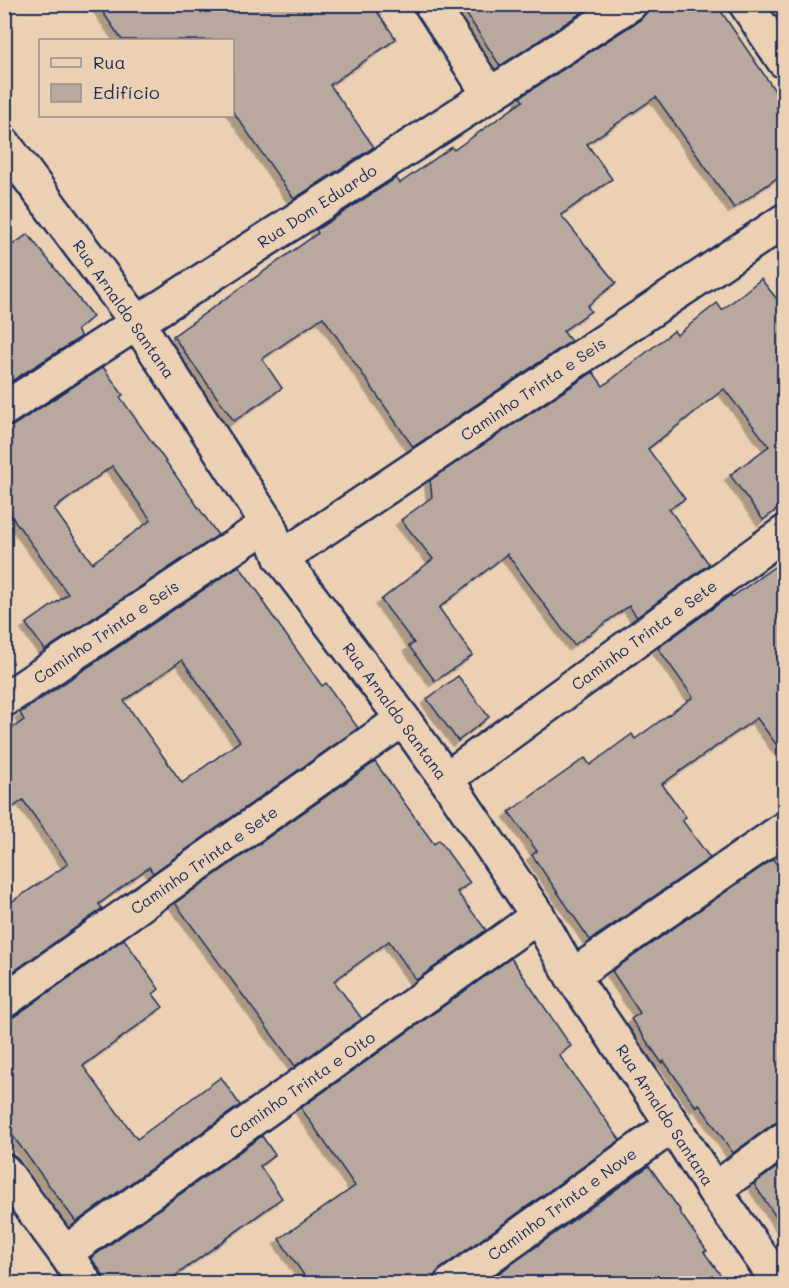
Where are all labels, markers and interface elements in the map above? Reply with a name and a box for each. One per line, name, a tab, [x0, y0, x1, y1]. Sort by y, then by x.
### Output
legend	[39, 39, 234, 117]
text: Rua	[93, 50, 126, 74]
text: Edifício	[93, 80, 160, 104]
street label: Rua Dom Eduardo	[253, 159, 380, 252]
street label: Rua Arnaldo Santana	[69, 235, 180, 382]
street label: Caminho Trinta e Seis	[456, 332, 609, 445]
street label: Caminho Trinta e Seis	[29, 575, 182, 688]
street label: Caminho Trinta e Sete	[567, 575, 721, 695]
street label: Rua Arnaldo Santana	[339, 638, 452, 783]
street label: Caminho Trinta e Sete	[126, 801, 282, 918]
street label: Caminho Trinta e Oito	[225, 1026, 379, 1143]
street label: Rua Arnaldo Santana	[612, 1040, 719, 1189]
street label: Caminho Trinta e Nove	[483, 1142, 640, 1265]

